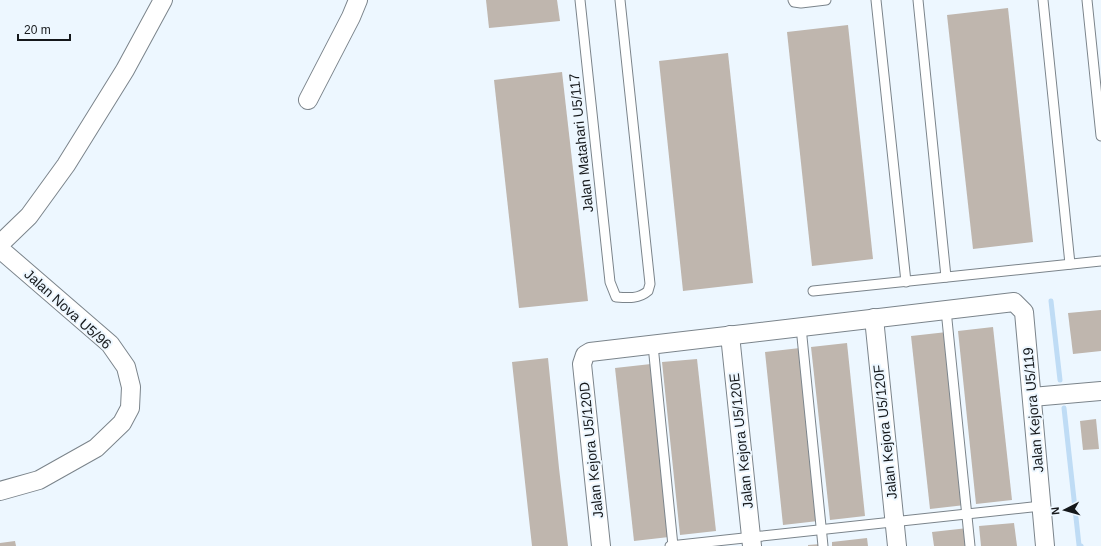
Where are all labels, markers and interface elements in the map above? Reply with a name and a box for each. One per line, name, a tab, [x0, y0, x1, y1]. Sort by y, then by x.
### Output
scale bar	[18, 16, 70, 42]
text: 20 m	[24, 23, 51, 37]
street label: Jalan Matahari U5/117	[566, 72, 596, 213]
street label: Jalan Nova U5/96	[21, 266, 115, 352]
street label: Jalan Kejora U5/119	[1020, 346, 1046, 473]
street label: Jalan Kejora U5/120F	[870, 364, 900, 500]
street label: Jalan Kejora U5/120E	[726, 372, 756, 510]
street label: Jalan Kejora U5/120D	[576, 381, 606, 519]
north arrow	[1045, 490, 1085, 530]
text: N	[1049, 506, 1061, 516]

